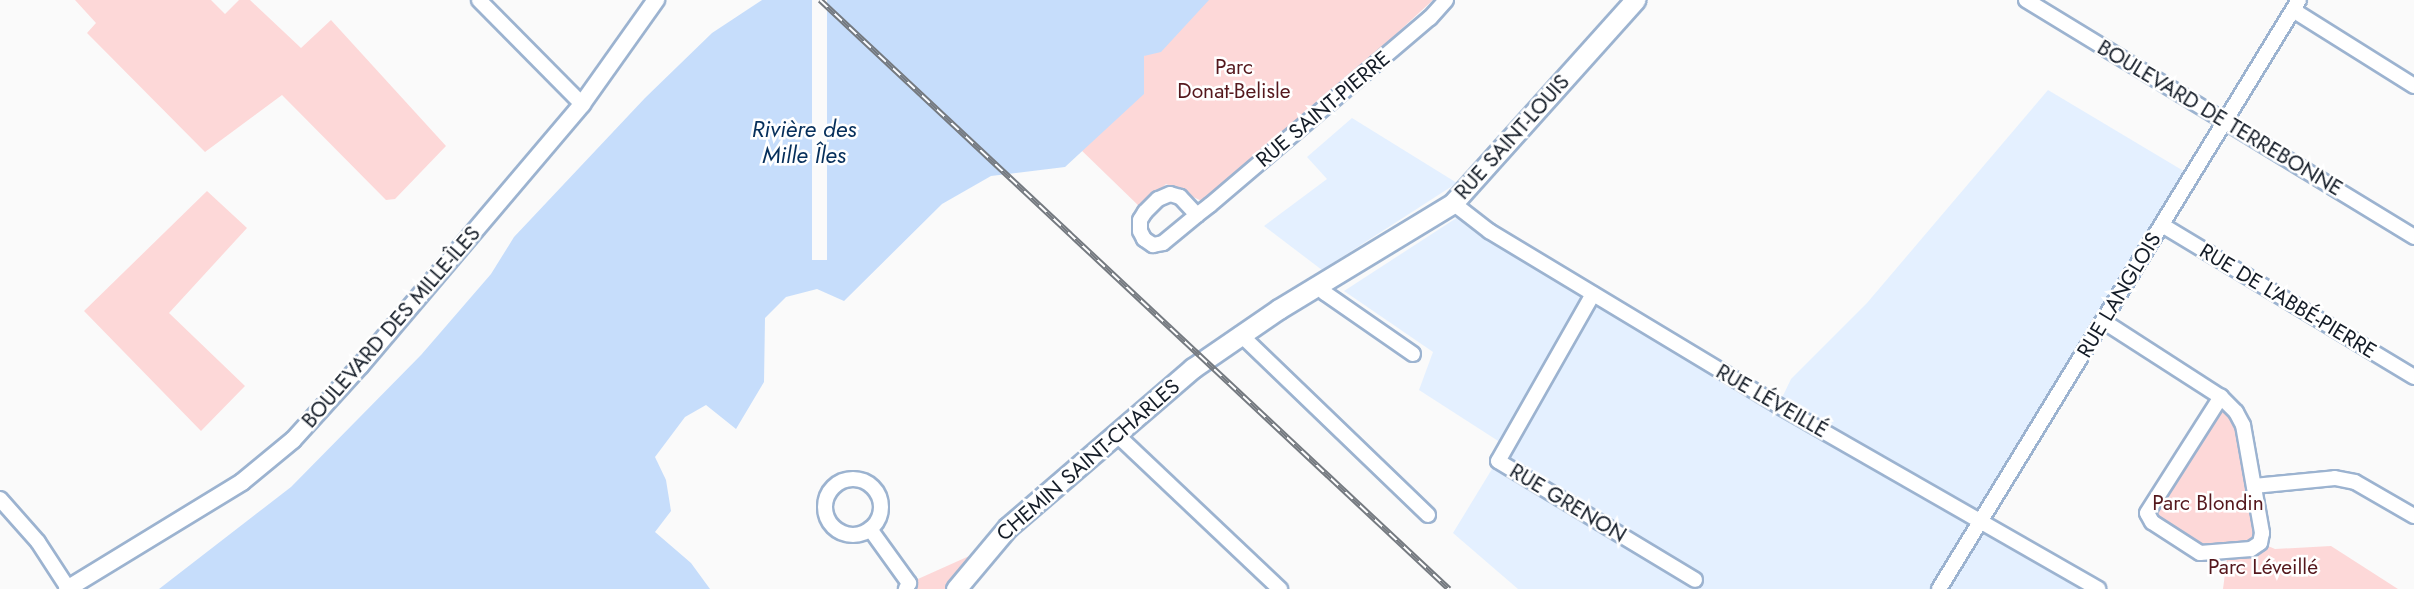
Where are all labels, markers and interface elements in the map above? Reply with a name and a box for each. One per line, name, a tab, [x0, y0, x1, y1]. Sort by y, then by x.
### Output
street label: BOULEVARD DE TERREBONNE	[2093, 35, 2347, 201]
street label: RUE SAINT-PIERRE	[1251, 46, 1395, 172]
park label: Parc Donat-Belisle	[1177, 54, 1291, 104]
street label: RUE SAINT-LOUIS	[1449, 70, 1575, 204]
water label: Rivière des Mille Îles	[752, 115, 856, 169]
street label: BOULEVARD DES MILLE-ÎLES	[297, 221, 485, 433]
street label: RUE LANGLOIS	[2072, 228, 2166, 362]
street label: RUE DE L'ABBÉ-PIERRE	[2195, 238, 2381, 364]
street label: RUE LÉVEILLÉ	[1712, 359, 1832, 443]
street label: CHEMIN SAINT-CHARLES	[991, 374, 1185, 546]
street label: RUE GRENON	[1505, 458, 1631, 548]
park label: Parc Blondin	[2152, 490, 2264, 516]
park label: Parc Léveillé	[2208, 554, 2318, 580]

